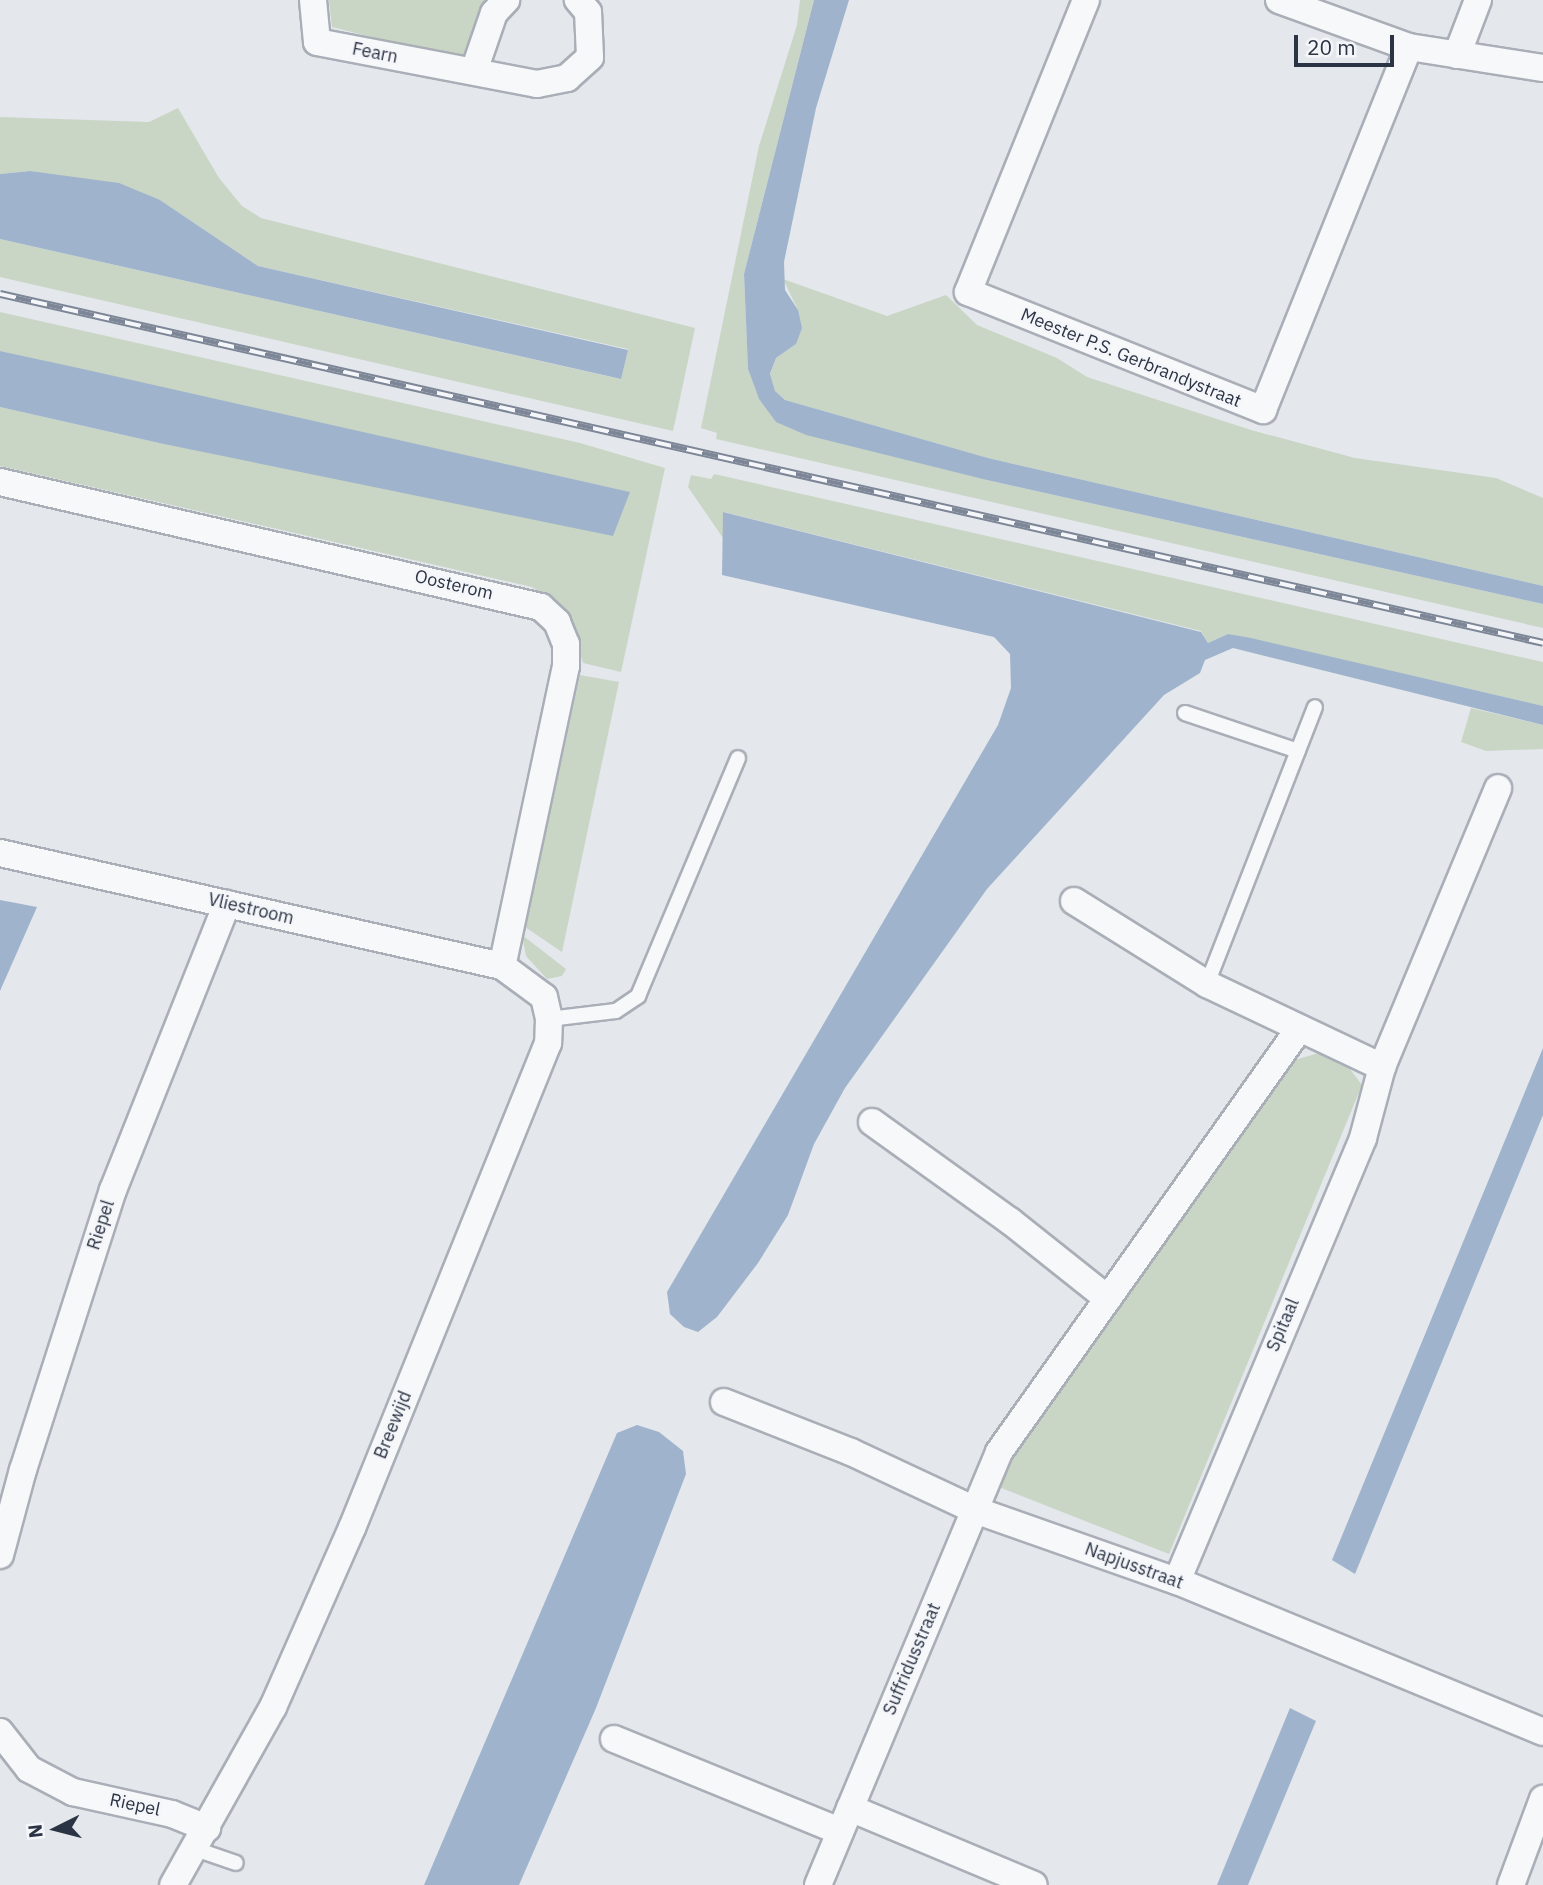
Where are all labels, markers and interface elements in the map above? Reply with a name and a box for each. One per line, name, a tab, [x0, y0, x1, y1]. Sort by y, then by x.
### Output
scale bar	[1298, 21, 1398, 65]
text: 20 m	[1307, 33, 1356, 61]
street label: Fearn	[350, 38, 400, 68]
street label: Meester P.S. Gerbrandystraat	[1018, 304, 1244, 412]
street label: Oosterom	[413, 565, 495, 605]
street label: Vliestroom	[206, 889, 296, 929]
street label: Riepel	[83, 1197, 119, 1253]
street label: Spitaal	[1262, 1295, 1304, 1355]
street label: Breewijd	[370, 1388, 416, 1462]
street label: Napjusstraat	[1082, 1538, 1186, 1594]
street label: Suffridusstraat	[879, 1600, 945, 1718]
street label: Riepel	[108, 1789, 162, 1821]
north arrow	[21, 1794, 91, 1864]
text: N	[22, 1823, 48, 1839]

